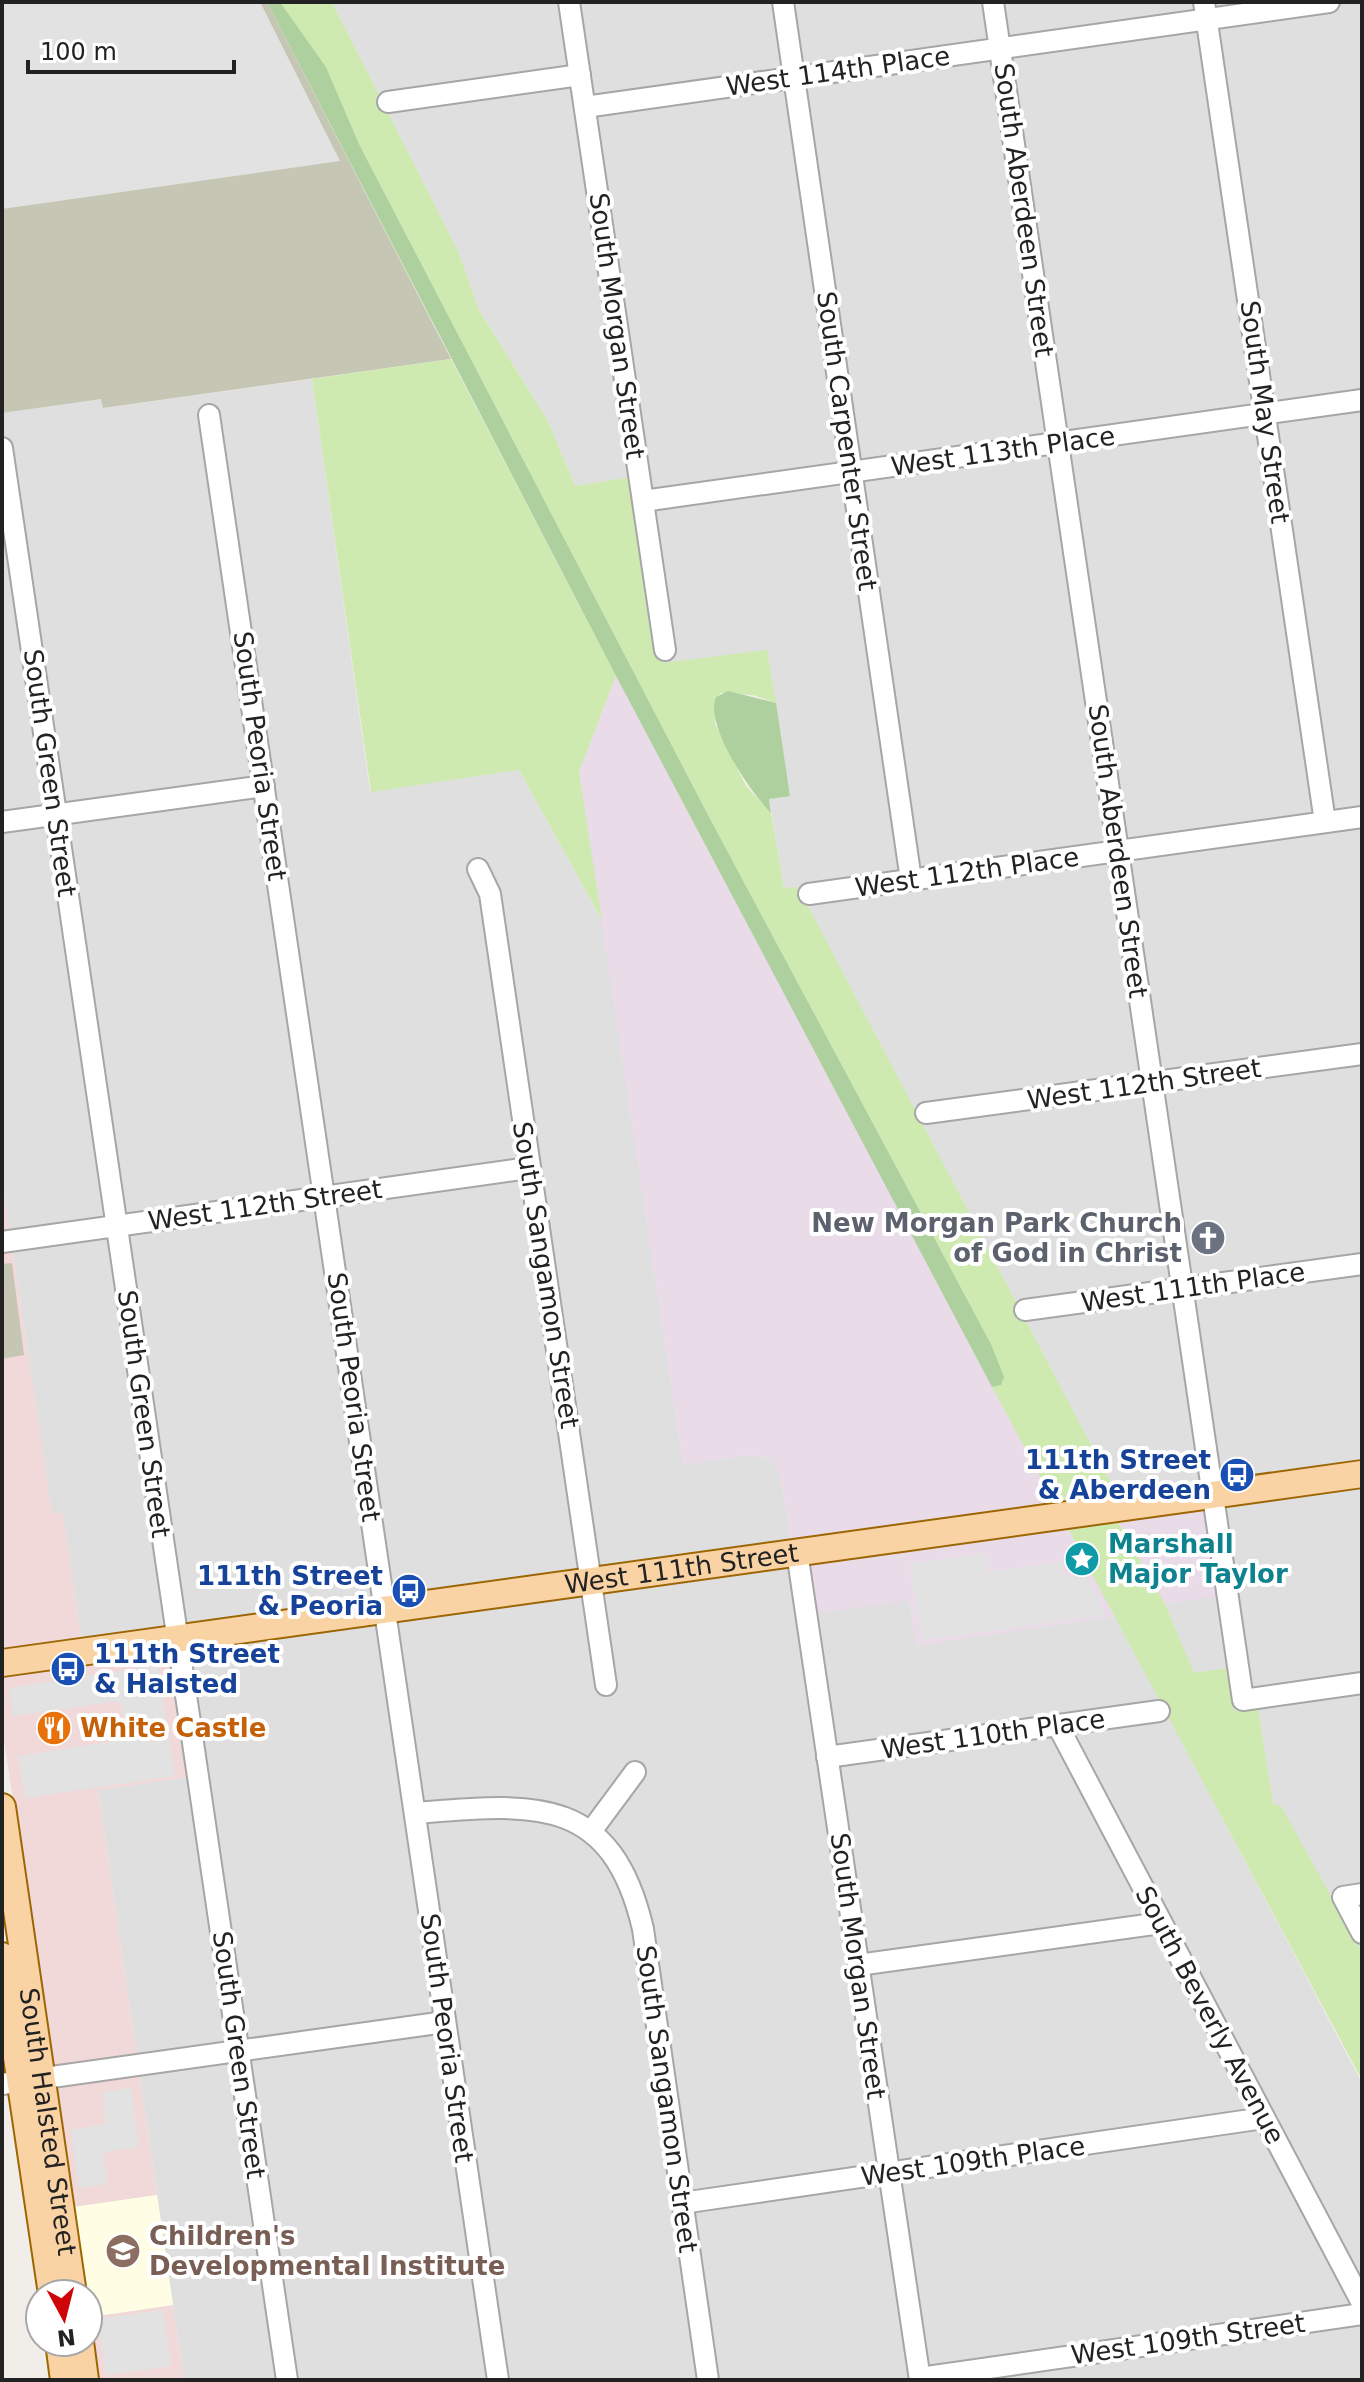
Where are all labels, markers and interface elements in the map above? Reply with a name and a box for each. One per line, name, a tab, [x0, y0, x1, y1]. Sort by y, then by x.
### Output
scale bar	[28, 24, 234, 74]
text: 100 m	[40, 38, 117, 66]
street label: West 114th Place	[724, 40, 952, 102]
street label: South Aberdeen Street	[989, 61, 1059, 359]
street label: South Morgan Street	[583, 191, 651, 461]
street label: South Carpenter Street	[811, 290, 883, 592]
street label: South May Street	[1234, 299, 1296, 525]
street label: West 113th Place	[889, 420, 1117, 482]
street label: South Peoria Street	[228, 629, 292, 883]
street label: South Green Street	[18, 647, 82, 899]
street label: South Aberdeen Street	[1083, 702, 1153, 1000]
street label: West 112th Place	[853, 841, 1081, 903]
street label: West 112th Street	[1025, 1053, 1263, 1115]
street label: South Sangamon Street	[507, 1119, 585, 1431]
street label: West 112th Street	[146, 1174, 384, 1236]
place label: New Morgan Park Church of God in Christ	[811, 1208, 1182, 1268]
church icon: New Morgan Park Church of God in Christ	[1189, 1219, 1227, 1257]
street label: West 111th Place	[1079, 1256, 1307, 1318]
street label: South Peoria Street	[322, 1270, 386, 1524]
street label: South Green Street	[112, 1288, 176, 1540]
place label: 111th Street & Aberdeen	[1025, 1445, 1211, 1505]
bus stop icon: 111th Street & Aberdeen	[1218, 1456, 1256, 1494]
place label: Marshall Major Taylor	[1108, 1529, 1288, 1589]
street label: West 111th Street	[563, 1537, 800, 1600]
place icon: Marshall Major Taylor	[1063, 1540, 1101, 1578]
place label: 111th Street & Peoria	[197, 1561, 383, 1621]
bus stop icon: 111th Street & Peoria	[390, 1572, 428, 1610]
place label: 111th Street & Halsted	[94, 1639, 280, 1699]
bus stop icon: 111th Street & Halsted	[49, 1650, 87, 1688]
street label: West 110th Place	[879, 1703, 1107, 1765]
restaurant icon: White Castle	[35, 1709, 73, 1747]
place label: White Castle	[80, 1713, 266, 1743]
street label: South Morgan Street	[824, 1831, 892, 2101]
street label: South Beverly Avenue	[1129, 1881, 1291, 2149]
street label: South Peoria Street	[415, 1911, 479, 2165]
street label: South Green Street	[207, 1929, 271, 2181]
street label: South Sangamon Street	[631, 1943, 703, 2255]
street label: South Halsted Street	[14, 1986, 82, 2258]
street label: West 109th Place	[859, 2130, 1087, 2192]
place label: Children's Developmental Institute	[149, 2221, 505, 2281]
school or university icon: Children's Developmental Institute	[104, 2232, 142, 2270]
north arrow	[24, 2278, 104, 2358]
street label: West 109th Street	[1069, 2308, 1307, 2370]
text: N	[56, 2324, 77, 2351]

